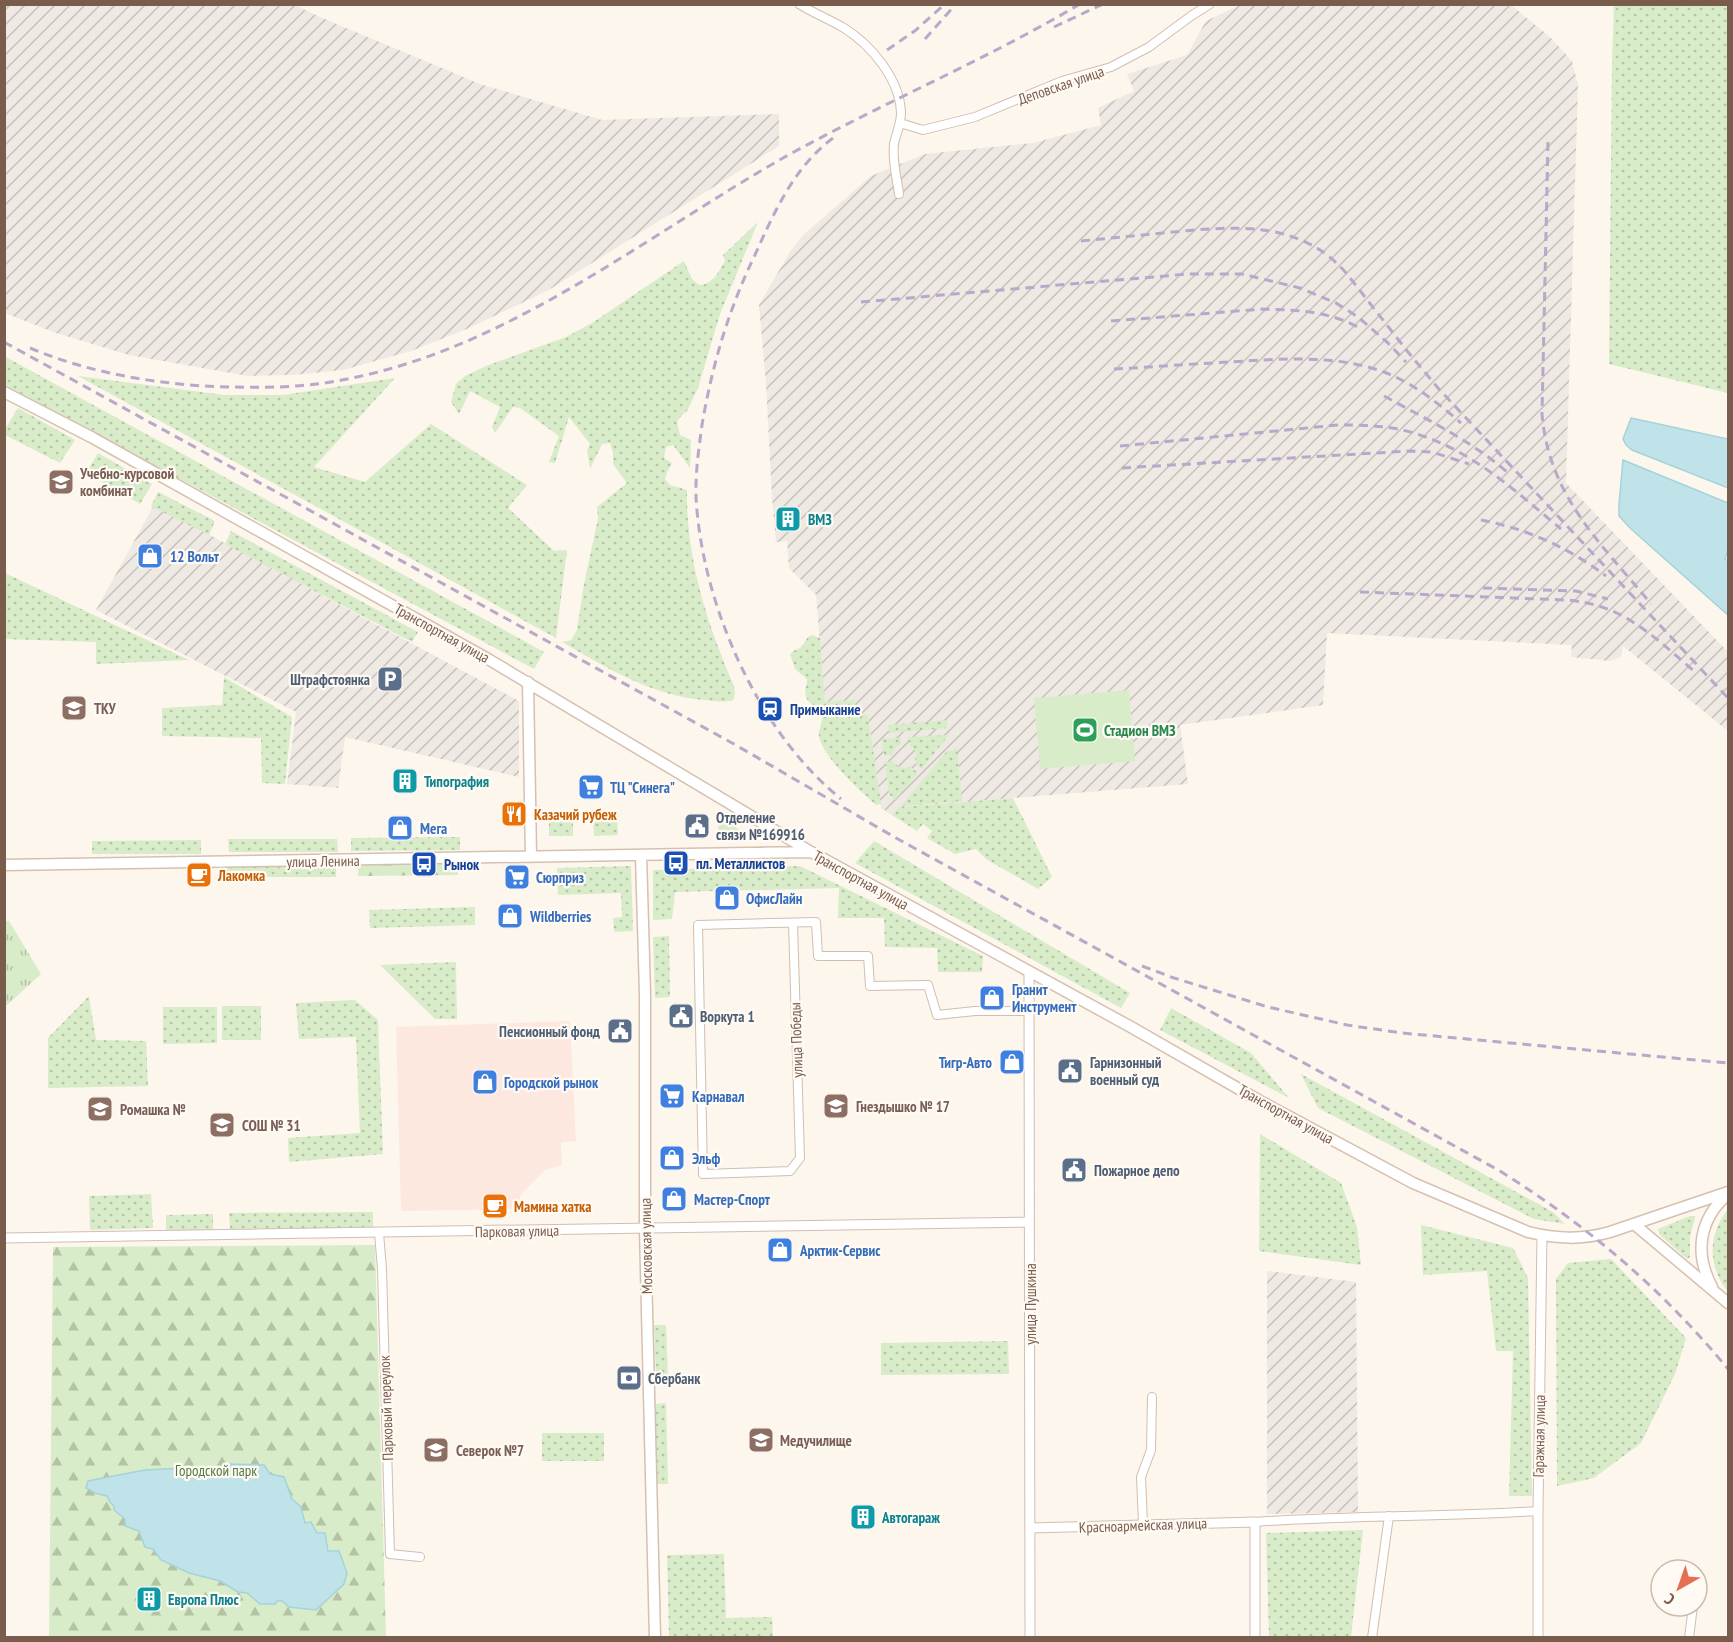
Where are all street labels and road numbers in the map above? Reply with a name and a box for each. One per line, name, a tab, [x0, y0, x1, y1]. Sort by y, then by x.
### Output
street label: Деповская улица	[1015, 61, 1107, 109]
street label: Транспортная улица	[391, 599, 493, 667]
street label: Транспортная улица	[810, 846, 912, 914]
street label: улица Ленина	[286, 851, 360, 871]
street label: улица Победы	[785, 1002, 807, 1078]
street label: Транспортная улица	[1235, 1080, 1337, 1148]
street label: Московская улица	[636, 1198, 656, 1294]
street label: Парковая улица	[475, 1221, 559, 1241]
street label: улица Пушкина	[1021, 1263, 1040, 1345]
street label: Парковый переулок	[375, 1355, 397, 1461]
street label: Гаражная улица	[1529, 1394, 1549, 1478]
street label: Красноармейская улица	[1079, 1513, 1207, 1537]

